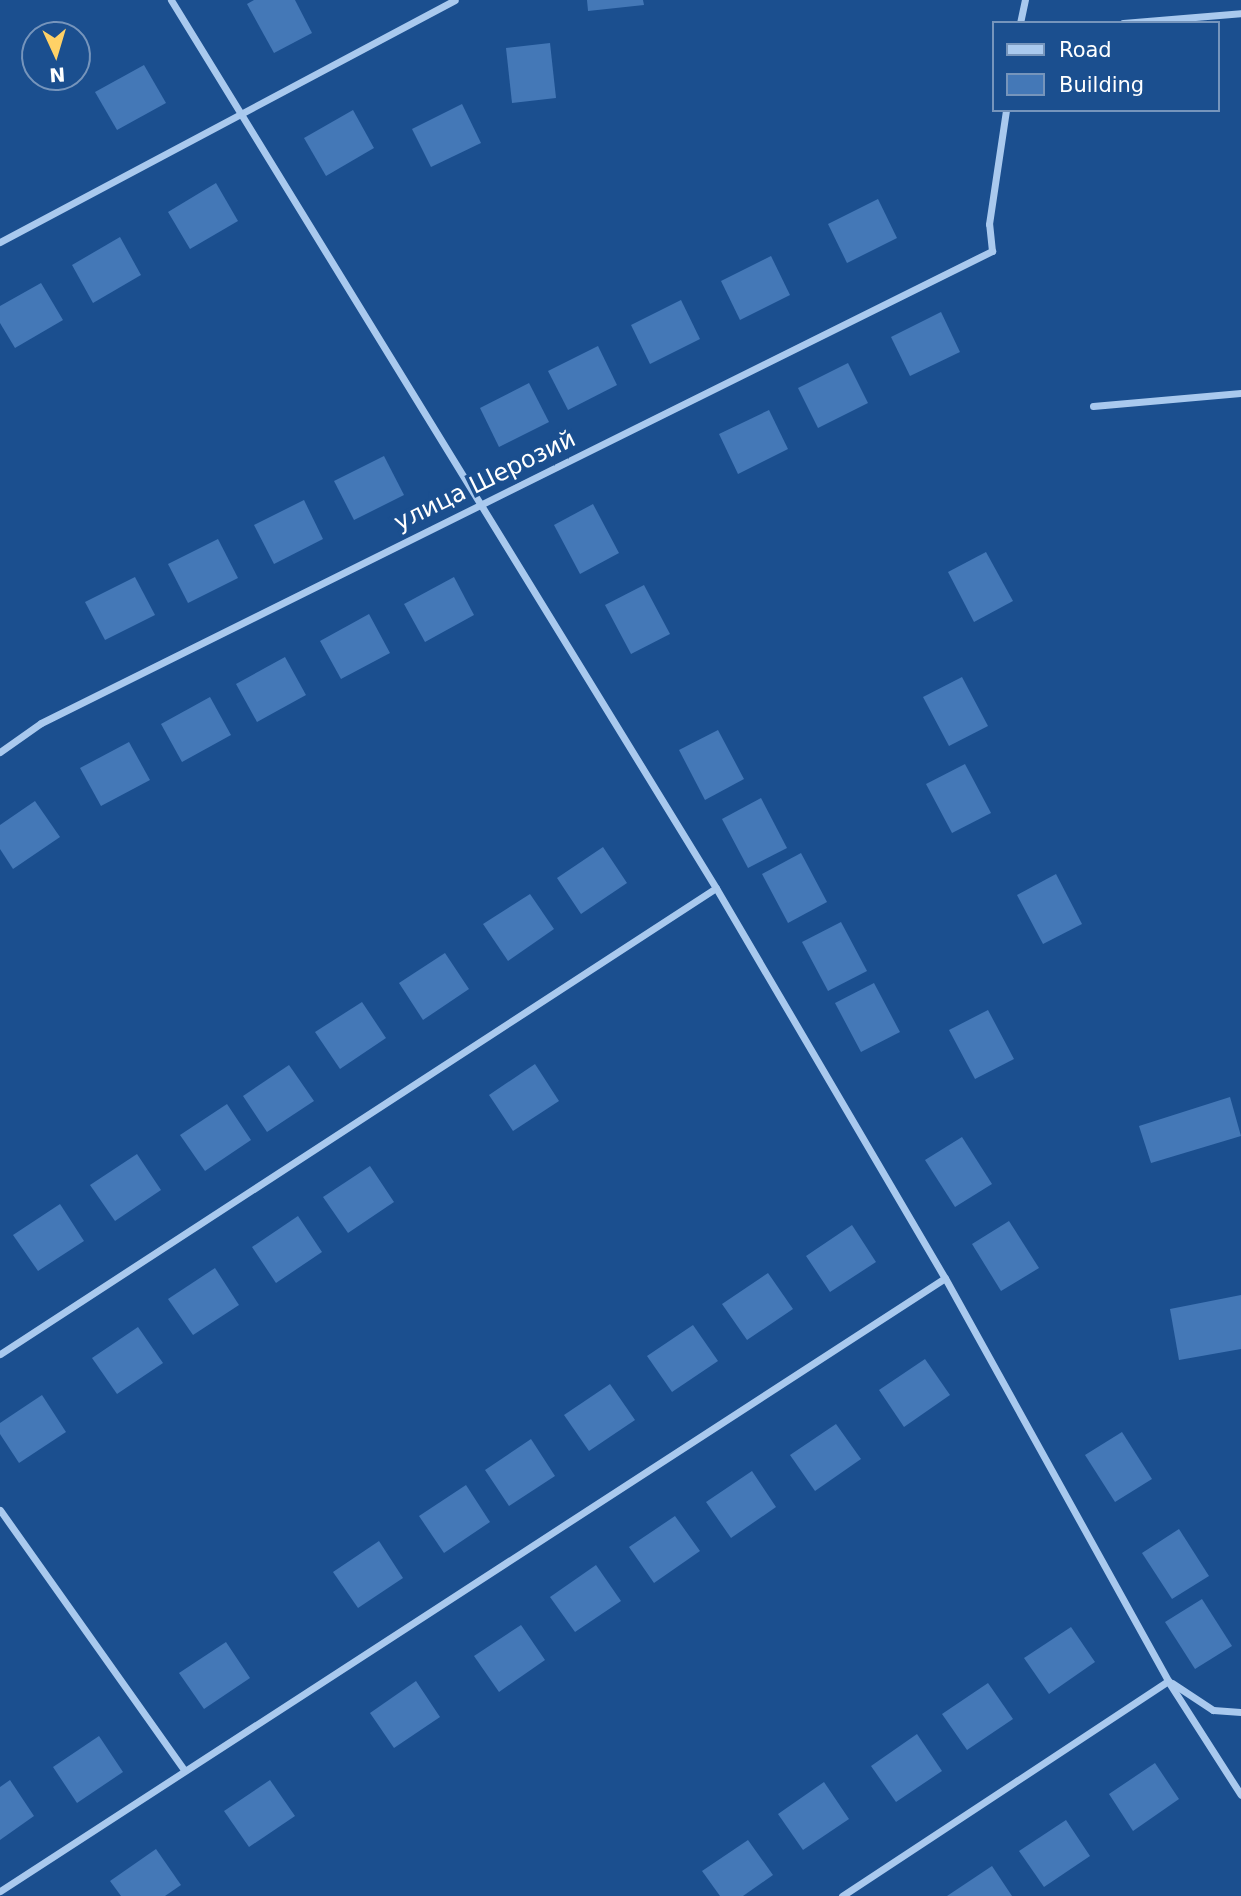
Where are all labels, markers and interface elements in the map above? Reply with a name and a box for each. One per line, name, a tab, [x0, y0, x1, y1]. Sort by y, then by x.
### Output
north arrow	[21, 21, 91, 91]
legend	[992, 21, 1220, 112]
text: Road	[1059, 38, 1112, 62]
text: N	[49, 63, 66, 86]
text: Building	[1059, 73, 1144, 97]
street label: улица Шерозий	[390, 425, 580, 537]

